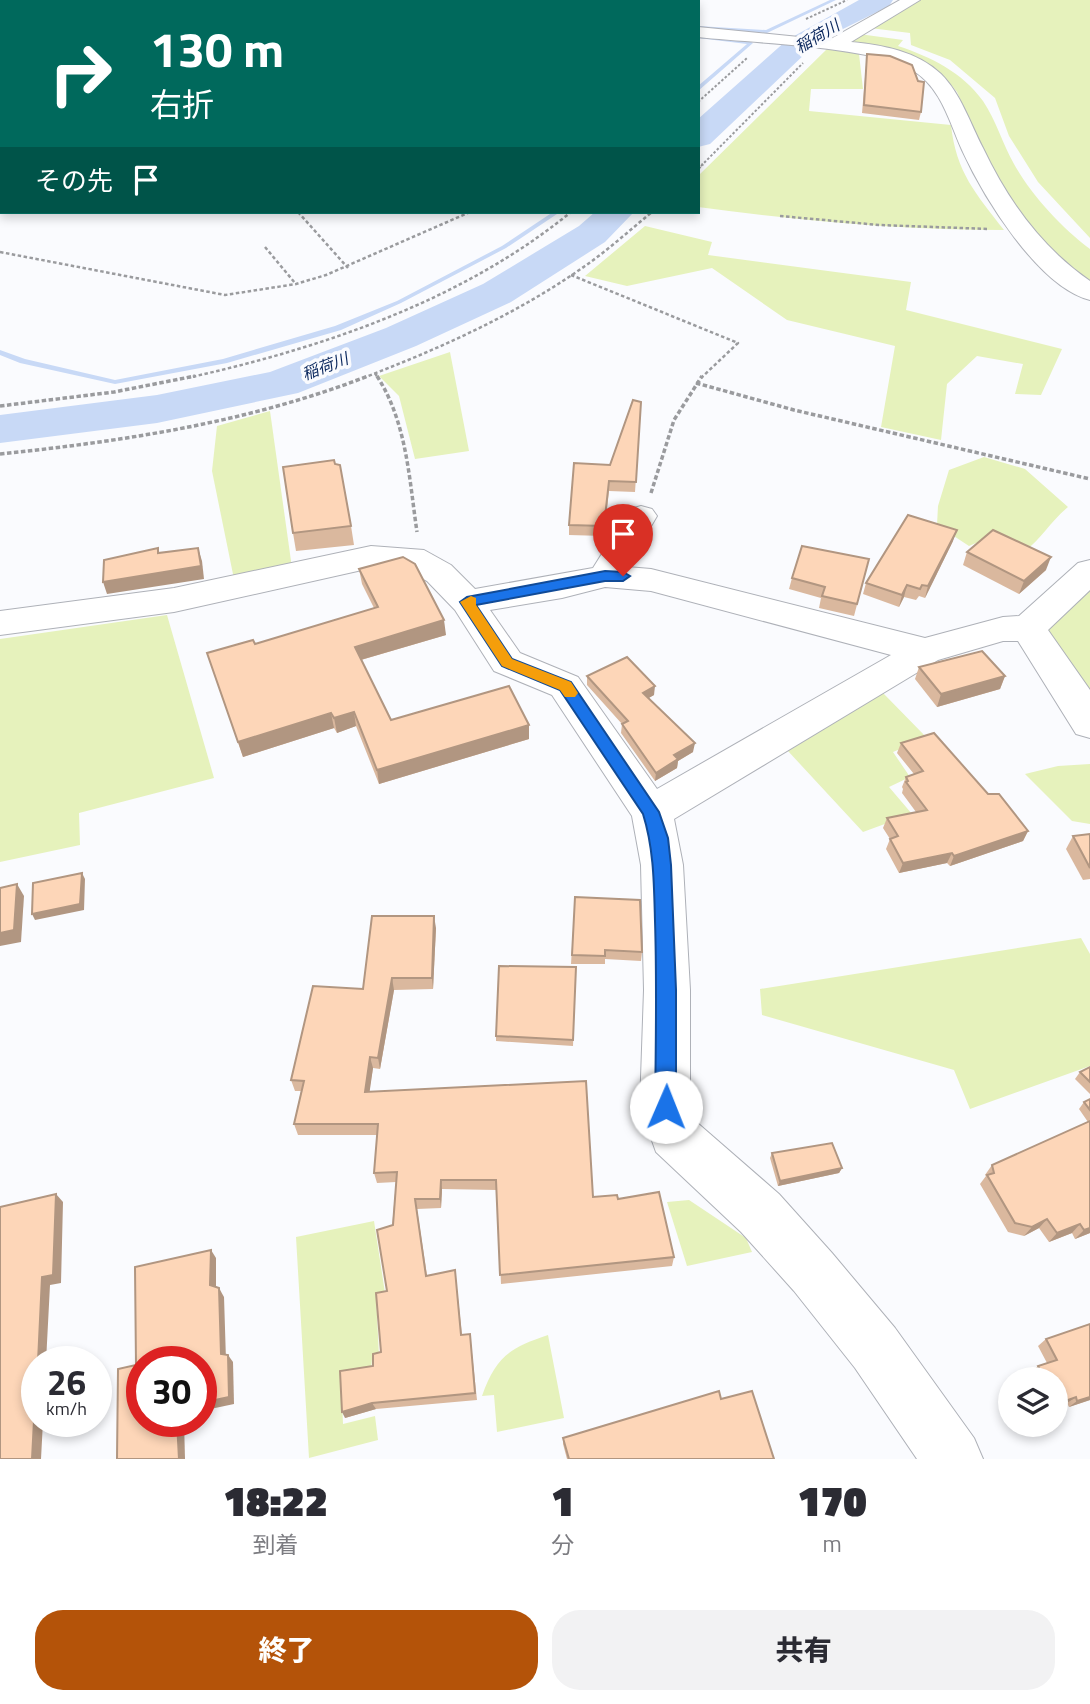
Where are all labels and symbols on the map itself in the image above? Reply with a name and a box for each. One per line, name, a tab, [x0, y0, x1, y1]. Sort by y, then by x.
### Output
water label: 稲荷川	[790, 12, 845, 59]
water label: 稲荷川	[298, 345, 354, 386]
pin	[593, 504, 653, 576]
position arrow	[629, 1070, 703, 1144]
speed limit sign: 30	[126, 1346, 217, 1437]

